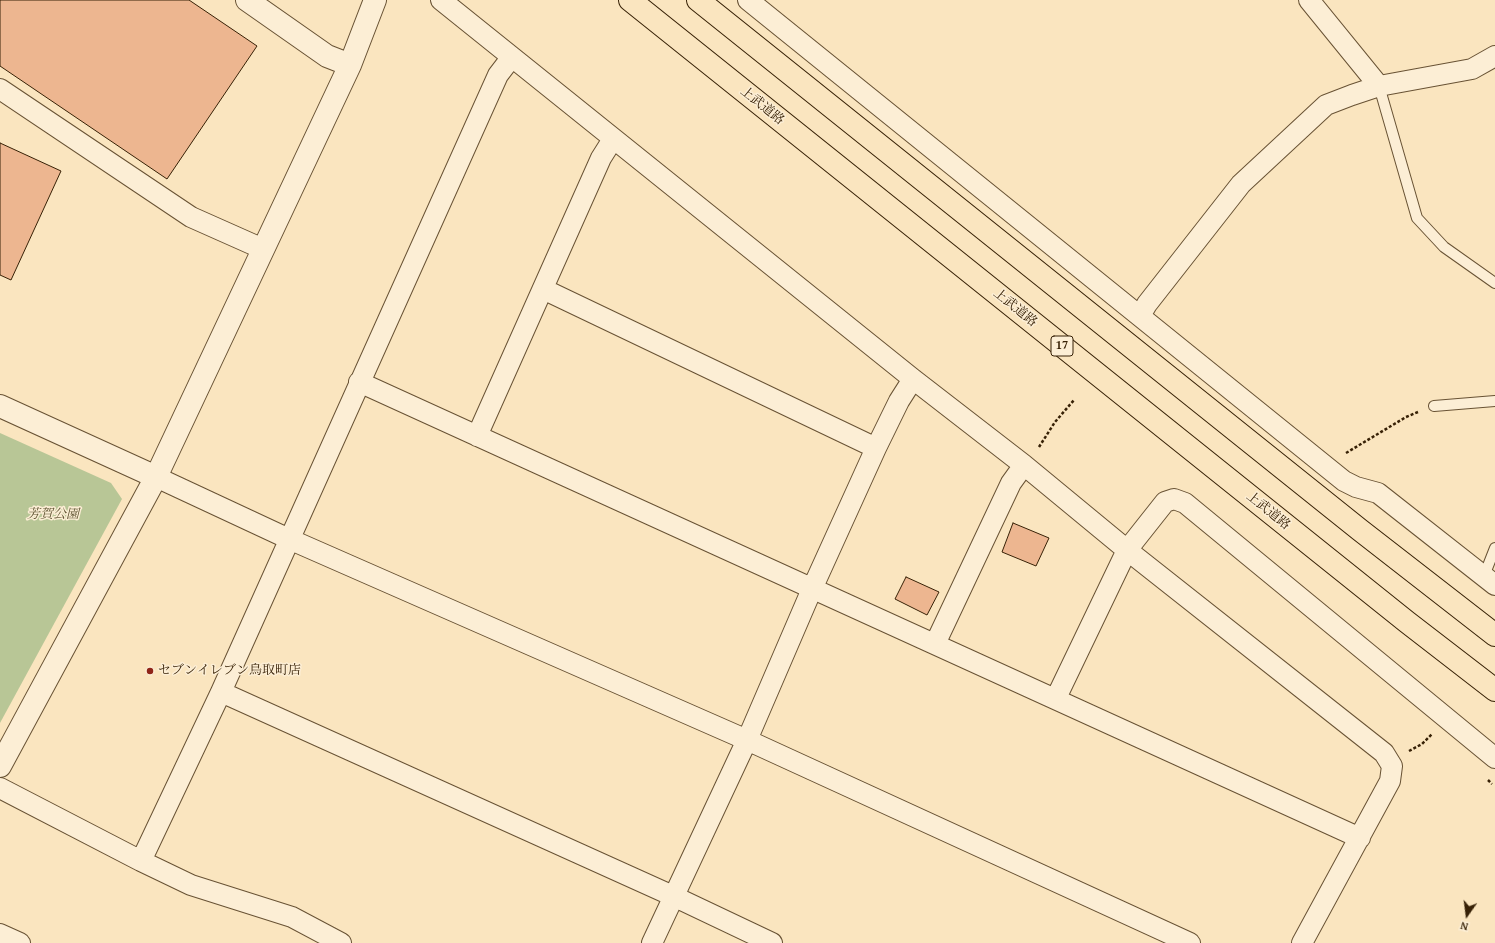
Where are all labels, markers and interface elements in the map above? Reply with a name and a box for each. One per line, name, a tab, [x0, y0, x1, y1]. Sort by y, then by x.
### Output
street label: 上武道路	[737, 84, 787, 128]
street label: 上武道路	[990, 286, 1040, 330]
road number: 17	[1051, 336, 1073, 356]
street label: 上武道路	[1243, 489, 1293, 533]
park label: 芳賀公園	[27, 507, 79, 523]
place label: セブンイレブン鳥取町店	[158, 663, 301, 679]
marker: セブンイレブン鳥取町店	[145, 666, 155, 676]
north arrow	[1447, 895, 1487, 935]
text: N	[1459, 918, 1470, 935]

